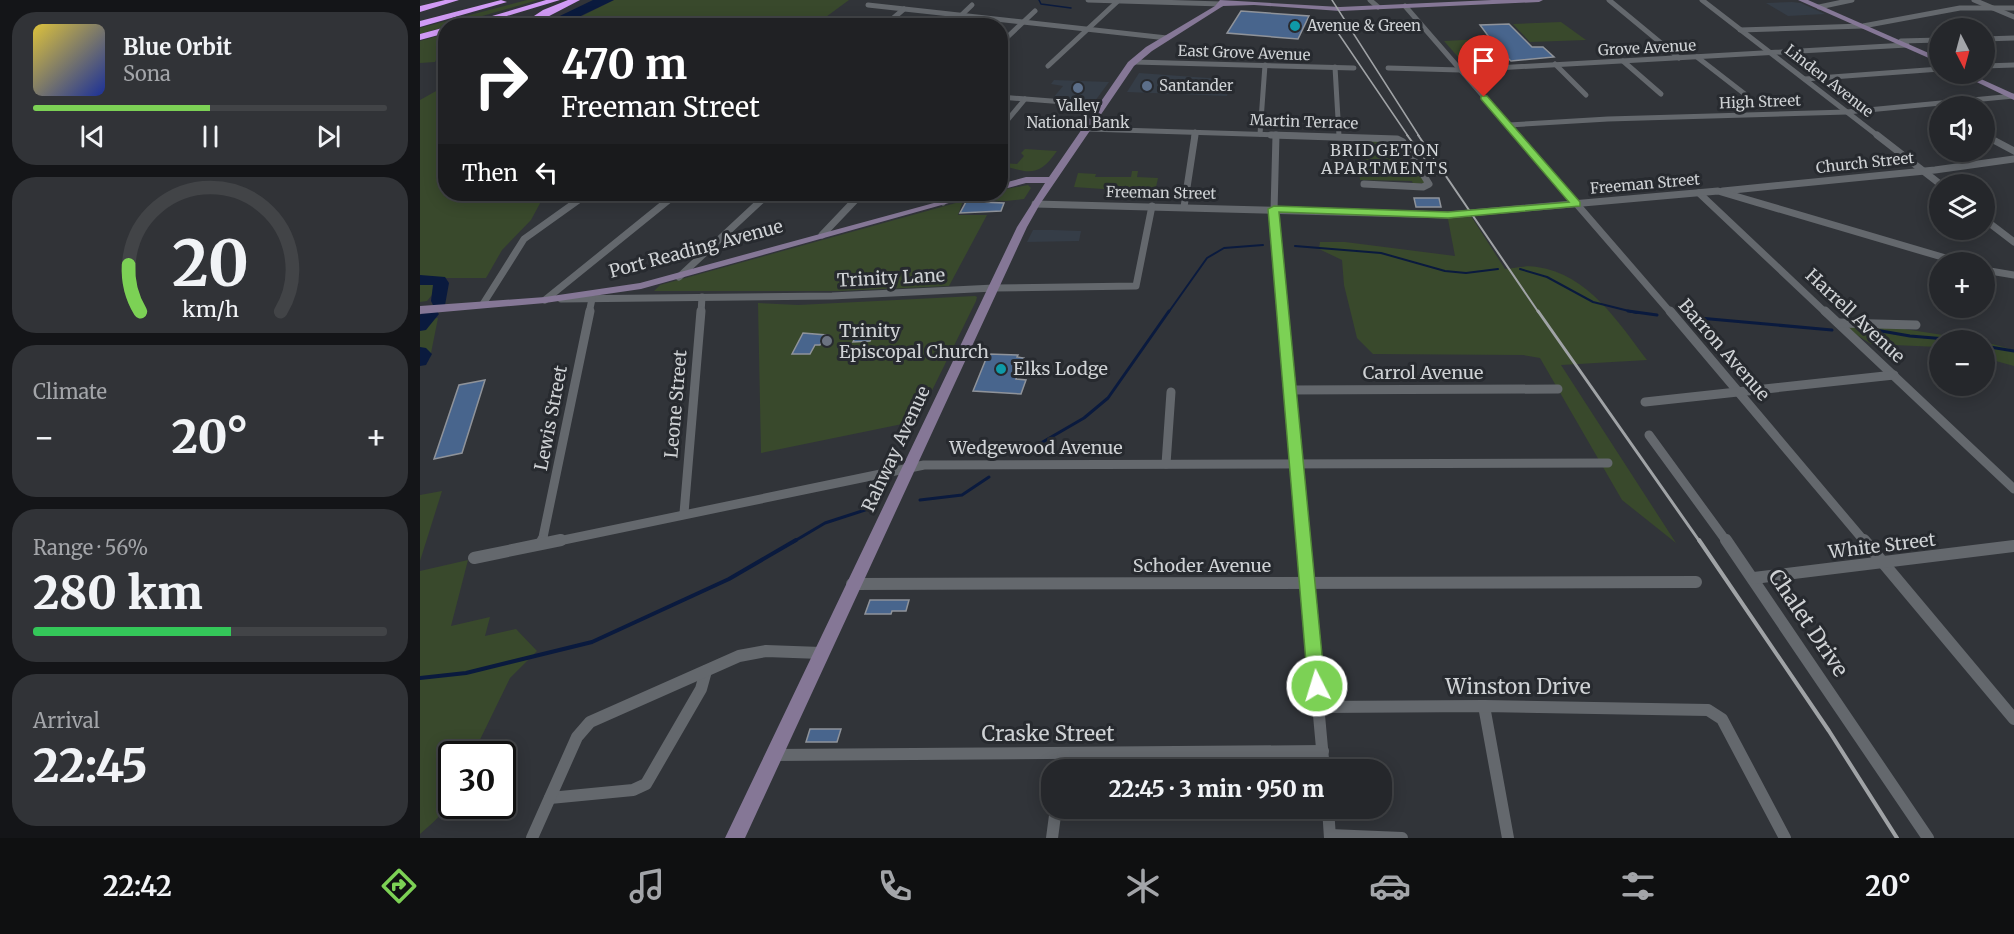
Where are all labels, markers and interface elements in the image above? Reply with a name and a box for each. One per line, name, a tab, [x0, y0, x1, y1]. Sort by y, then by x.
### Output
place label: Avenue & Green	[1306, 16, 1421, 35]
north arrow	[1929, 18, 1995, 84]
map controls	[1929, 18, 1995, 396]
marker: Avenue & Green	[1288, 19, 1302, 33]
text: Blue Orbit	[123, 33, 232, 61]
pin	[1458, 35, 1509, 97]
street label: Grove Avenue	[1598, 35, 1697, 60]
text: 470 m	[561, 38, 687, 90]
street label: Linden Avenue	[1781, 40, 1877, 121]
street label: East Grove Avenue	[1177, 41, 1311, 64]
icon: right	[462, 42, 540, 120]
icon: arrive	[1467, 44, 1500, 77]
text: Sona	[123, 61, 171, 86]
place label: Santander	[1159, 76, 1234, 95]
marker: Santander	[1140, 79, 1154, 93]
marker: Valley National Bank	[1071, 81, 1085, 95]
text: Freeman Street	[561, 90, 760, 124]
street label: High Street	[1719, 91, 1801, 112]
place label: Valley National Bank	[1026, 96, 1130, 132]
button: sound	[1929, 96, 1995, 162]
street label: Martin Terrace	[1249, 110, 1359, 133]
icon: previous	[76, 120, 109, 153]
icon: pause	[194, 120, 227, 153]
icon: next	[312, 120, 345, 153]
district label: BRIDGETON APARTMENTS	[1320, 140, 1449, 178]
street label: Church Street	[1815, 148, 1915, 177]
icon: left	[530, 156, 563, 189]
text: Then	[462, 159, 518, 187]
street label: Freeman Street	[1589, 169, 1701, 198]
button: layers	[1929, 174, 1995, 240]
street label: Freeman Street	[1106, 182, 1217, 203]
street label: Port Reading Avenue	[606, 214, 785, 283]
text: 20	[171, 225, 249, 303]
button: +	[1929, 252, 1995, 318]
street label: Trinity Lane	[836, 263, 946, 292]
street label: Harrell Avenue	[1801, 264, 1910, 368]
street label: Barron Avenue	[1674, 294, 1775, 405]
text: km/h	[182, 296, 238, 323]
place label: Trinity Episcopal Church	[839, 319, 989, 363]
button: −	[1929, 330, 1995, 396]
marker: Trinity Episcopal Church	[820, 334, 834, 348]
street label: Leone Street	[659, 349, 692, 459]
place label: Elks Lodge	[1013, 357, 1108, 380]
street label: Carrol Avenue	[1363, 361, 1483, 384]
marker: Elks Lodge	[994, 362, 1008, 376]
street label: Lewis Street	[529, 363, 572, 472]
text: Climate	[33, 379, 107, 404]
street label: Rahway Avenue	[856, 382, 935, 515]
text: 20°	[172, 409, 248, 465]
text: −	[33, 417, 55, 458]
text: +	[365, 417, 387, 458]
street label: Wedgewood Avenue	[948, 436, 1123, 459]
street label: White Street	[1826, 528, 1937, 564]
text: Range · 56%	[33, 535, 148, 560]
street label: Schoder Avenue	[1133, 554, 1271, 577]
street label: Chalet Drive	[1763, 564, 1854, 682]
text: 280 km	[33, 565, 203, 621]
position arrow	[1285, 654, 1349, 718]
street label: Winston Drive	[1444, 673, 1591, 700]
text: Arrival	[33, 708, 100, 733]
street label: Craske Street	[982, 720, 1114, 747]
text: 22:45	[33, 738, 148, 794]
speed limit sign: 30	[438, 741, 516, 819]
text: 22:45 · 3 min · 950 m	[1109, 775, 1324, 803]
icon: directions	[378, 865, 420, 907]
icon: music	[626, 865, 668, 907]
icon: phone	[874, 865, 916, 907]
icon: climate	[1122, 865, 1164, 907]
icon: car	[1369, 865, 1411, 907]
icon: filters	[1617, 865, 1659, 907]
text: 22:42	[103, 869, 172, 903]
text: 20°	[1865, 869, 1911, 903]

